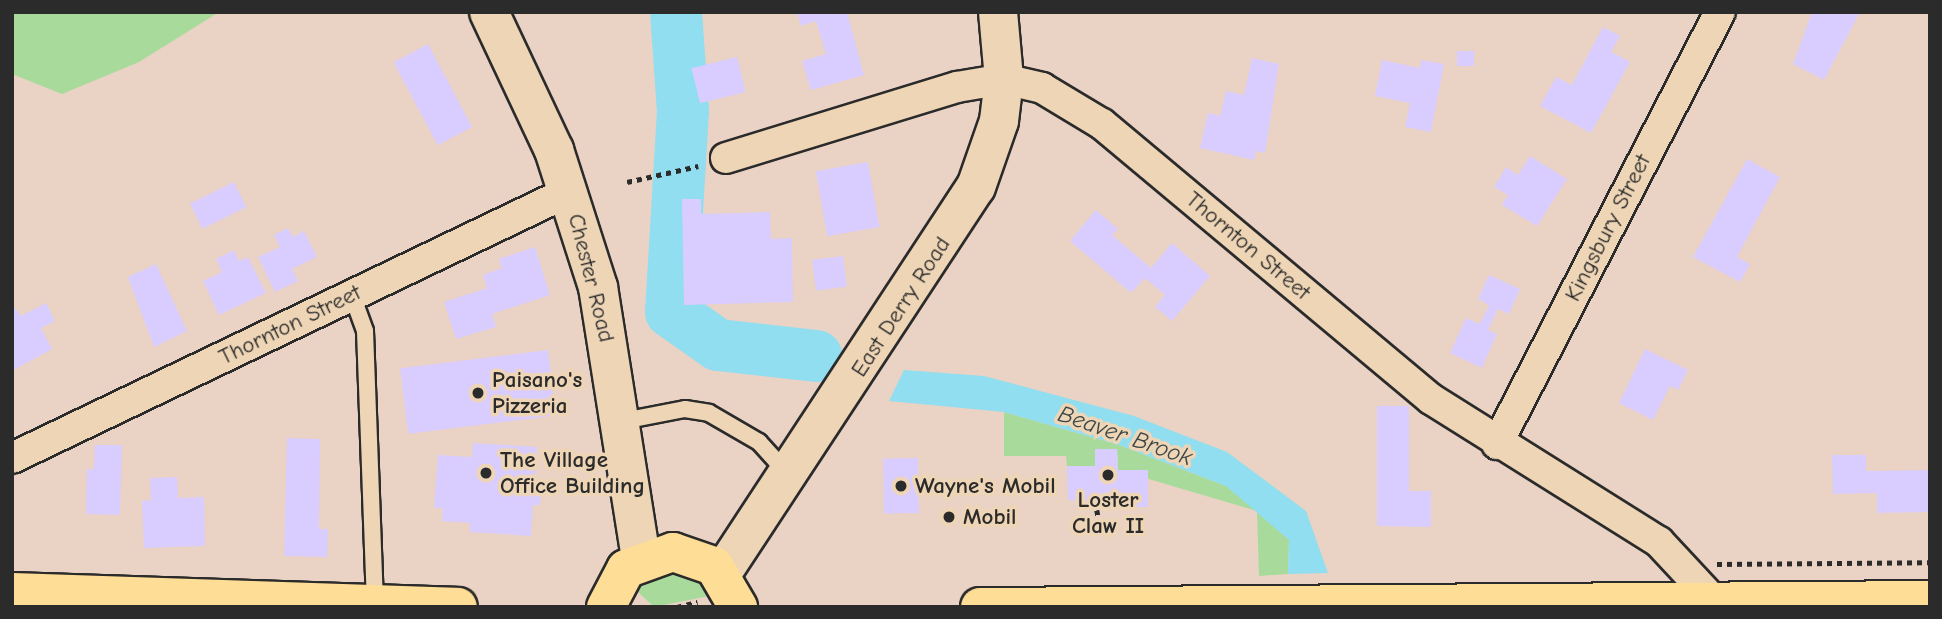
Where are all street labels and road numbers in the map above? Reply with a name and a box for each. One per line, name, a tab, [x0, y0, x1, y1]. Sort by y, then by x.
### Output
street label: Kingsbury Street	[1559, 150, 1657, 306]
street label: Thornton Street	[1180, 186, 1316, 306]
street label: Chester Road	[562, 211, 620, 345]
street label: East Derry Road	[845, 232, 957, 382]
street label: Thornton Street	[215, 279, 365, 371]

